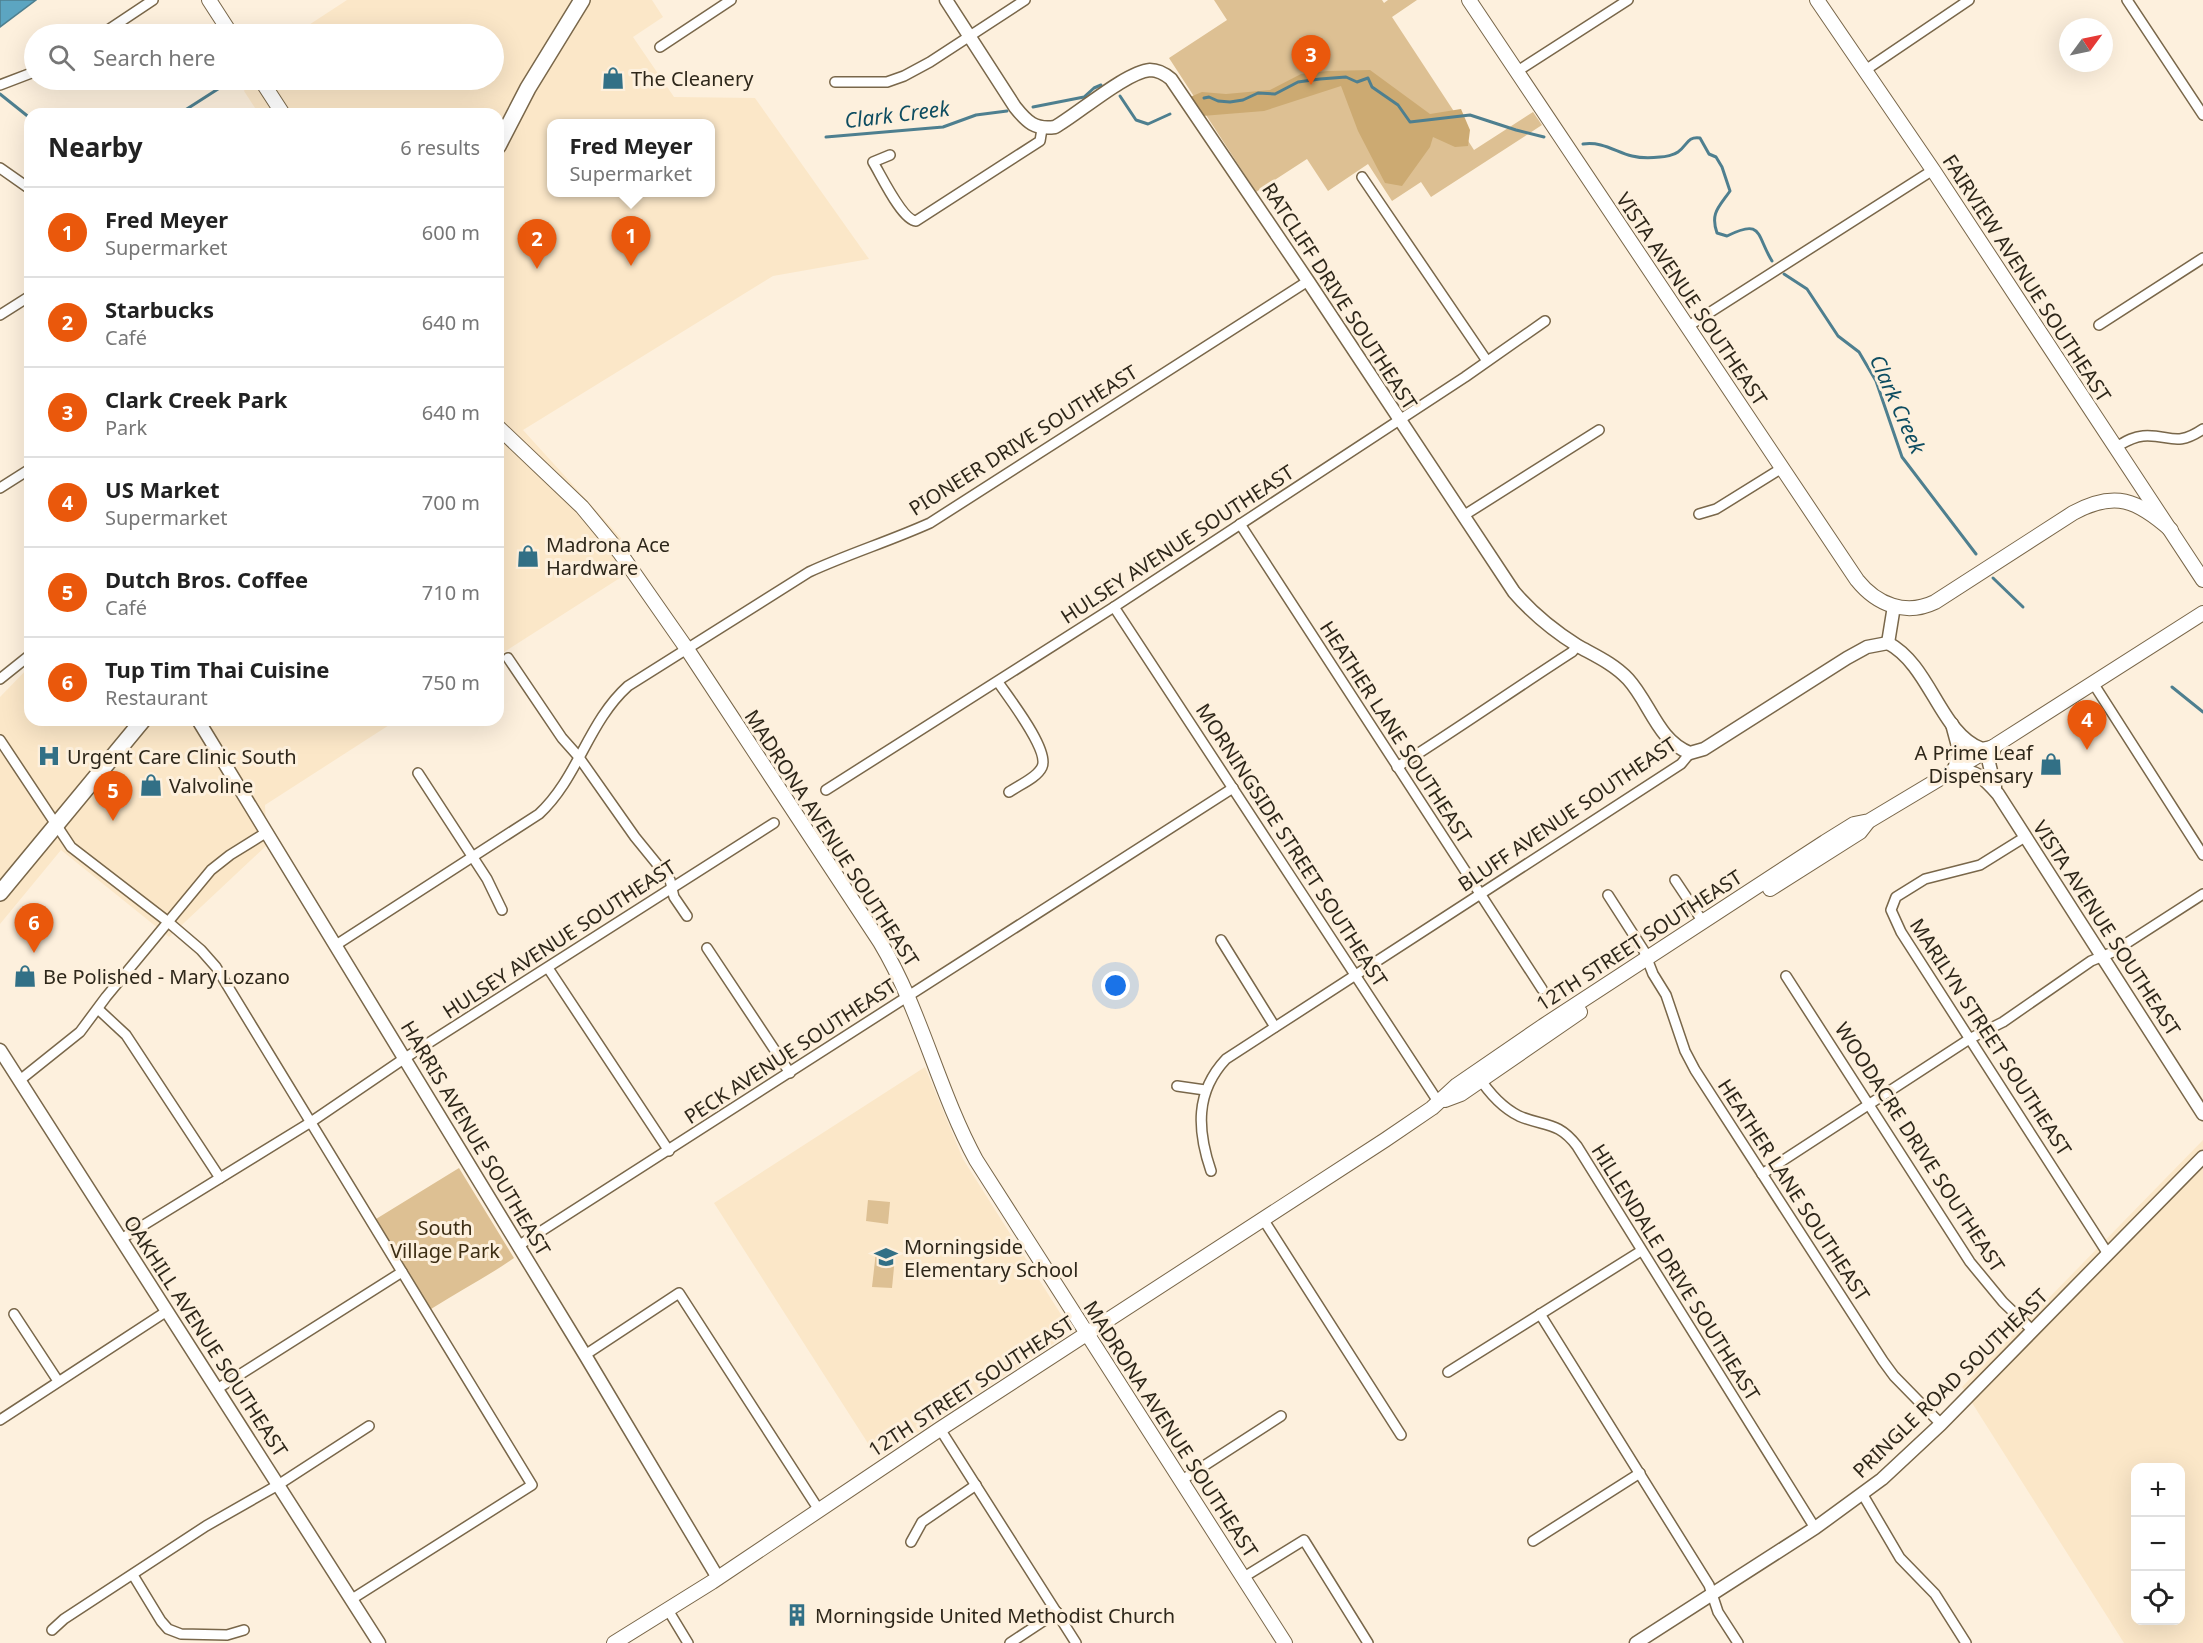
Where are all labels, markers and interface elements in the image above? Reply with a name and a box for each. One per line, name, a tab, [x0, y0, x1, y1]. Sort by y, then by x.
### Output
north arrow	[2059, 18, 2113, 72]
search box	[24, 24, 504, 90]
pin: 3	[1292, 36, 1330, 85]
icon: search	[45, 41, 78, 74]
text: Search here	[93, 42, 215, 72]
shop icon: The Cleanery	[600, 65, 626, 91]
place label: The Cleanery	[631, 65, 754, 92]
water label: Clark Creek	[843, 93, 953, 134]
popup	[547, 119, 715, 197]
text: Nearby	[48, 129, 143, 165]
text: Fred Meyer	[569, 130, 693, 160]
text: 6 results	[400, 134, 480, 161]
street label: FAIRVIEW AVENUE SOUTHEAST	[1937, 149, 2117, 407]
text: Supermarket	[569, 160, 692, 187]
street label: RATCLIFF DRIVE SOUTHEAST	[1256, 177, 1424, 415]
street label: VISTA AVENUE SOUTHEAST	[1610, 187, 1774, 411]
text: Fred Meyer	[105, 204, 228, 234]
pin: 1	[612, 216, 650, 266]
text: 1	[62, 219, 73, 246]
text: 600 m	[422, 219, 480, 246]
pin: 2	[518, 220, 556, 269]
text: Supermarket	[105, 234, 228, 261]
text: Starbucks	[105, 294, 214, 324]
text: 2	[62, 309, 73, 336]
text: 640 m	[422, 309, 480, 336]
text: Café	[105, 324, 147, 351]
water label: Clark Creek	[1864, 350, 1933, 459]
street label: PIONEER DRIVE SOUTHEAST	[904, 358, 1142, 522]
text: Clark Creek Park	[105, 384, 288, 414]
text: 3	[62, 399, 73, 426]
text: 640 m	[422, 399, 480, 426]
text: Park	[105, 414, 147, 441]
street label: HULSEY AVENUE SOUTHEAST	[1055, 458, 1299, 630]
text: US Market	[105, 474, 220, 504]
text: 4	[62, 489, 73, 516]
text: 700 m	[422, 489, 480, 516]
text: Supermarket	[105, 504, 228, 531]
place label: Madrona Ace Hardware	[546, 531, 670, 581]
shop icon: Madrona Ace Hardware	[515, 543, 541, 569]
text: Dutch Bros. Coffee	[105, 564, 308, 594]
text: 5	[62, 579, 73, 606]
text: 710 m	[422, 579, 480, 606]
text: Café	[105, 594, 147, 621]
street label: HEATHER LANE SOUTHEAST	[1314, 616, 1478, 848]
text: Tup Tim Thai Cuisine	[105, 654, 330, 684]
text: 6	[62, 669, 73, 696]
text: 750 m	[422, 669, 480, 696]
text: Restaurant	[105, 684, 208, 711]
street label: MORNINGSIDE STREET SOUTHEAST	[1190, 698, 1394, 992]
pin: 4	[2068, 700, 2106, 750]
street label: MADRONA AVENUE SOUTHEAST	[739, 704, 925, 972]
street label: BLUFF AVENUE SOUTHEAST	[1452, 731, 1682, 897]
place label: A Prime Leaf Dispensary	[1914, 739, 2034, 789]
hospital icon: Urgent Care Clinic South	[36, 743, 62, 769]
place label: Urgent Care Clinic South	[67, 743, 297, 770]
shop icon: A Prime Leaf Dispensary	[2038, 751, 2064, 777]
pin: 5	[94, 772, 132, 821]
shop icon: Valvoline	[138, 772, 164, 798]
place label: Valvoline	[169, 772, 253, 799]
street label: VISTA AVENUE SOUTHEAST	[2027, 815, 2187, 1041]
street label: HULSEY AVENUE SOUTHEAST	[437, 853, 681, 1025]
street label: 12TH STREET SOUTHEAST	[1531, 863, 1747, 1017]
pin: 6	[15, 904, 54, 953]
street label: MARILYN STREET SOUTHEAST	[1904, 913, 2078, 1161]
shop icon: Be Polished - Mary Lozano	[12, 963, 38, 989]
place label: Be Polished - Mary Lozano	[43, 963, 290, 990]
your location	[1101, 971, 1130, 1000]
street label: PECK AVENUE SOUTHEAST	[679, 972, 901, 1130]
street label: HARRIS AVENUE SOUTHEAST	[395, 1015, 557, 1261]
street label: WOODACRE DRIVE SOUTHEAST	[1829, 1017, 2011, 1277]
street label: HEATHER LANE SOUTHEAST	[1712, 1074, 1876, 1306]
street label: HILLENDALE DRIVE SOUTHEAST	[1586, 1139, 1766, 1405]
street label: OAKHILL AVENUE SOUTHEAST	[118, 1210, 294, 1462]
park label: South Village Park	[390, 1214, 500, 1264]
place label: Morningside Elementary School	[904, 1233, 1078, 1283]
school or university icon: Morningside Elementary School	[873, 1244, 899, 1270]
street label: PRINGLE ROAD SOUTHEAST	[1847, 1283, 2053, 1483]
street label: MADRONA AVENUE SOUTHEAST	[1078, 1295, 1264, 1563]
street label: 12TH STREET SOUTHEAST	[863, 1309, 1079, 1463]
map controls	[2131, 1463, 2185, 1625]
button: +	[2131, 1463, 2185, 1517]
button: −	[2131, 1517, 2185, 1571]
button: locate	[2131, 1571, 2185, 1625]
building icon: Morningside United Methodist Church	[784, 1602, 810, 1628]
place label: Morningside United Methodist Church	[815, 1602, 1175, 1629]

